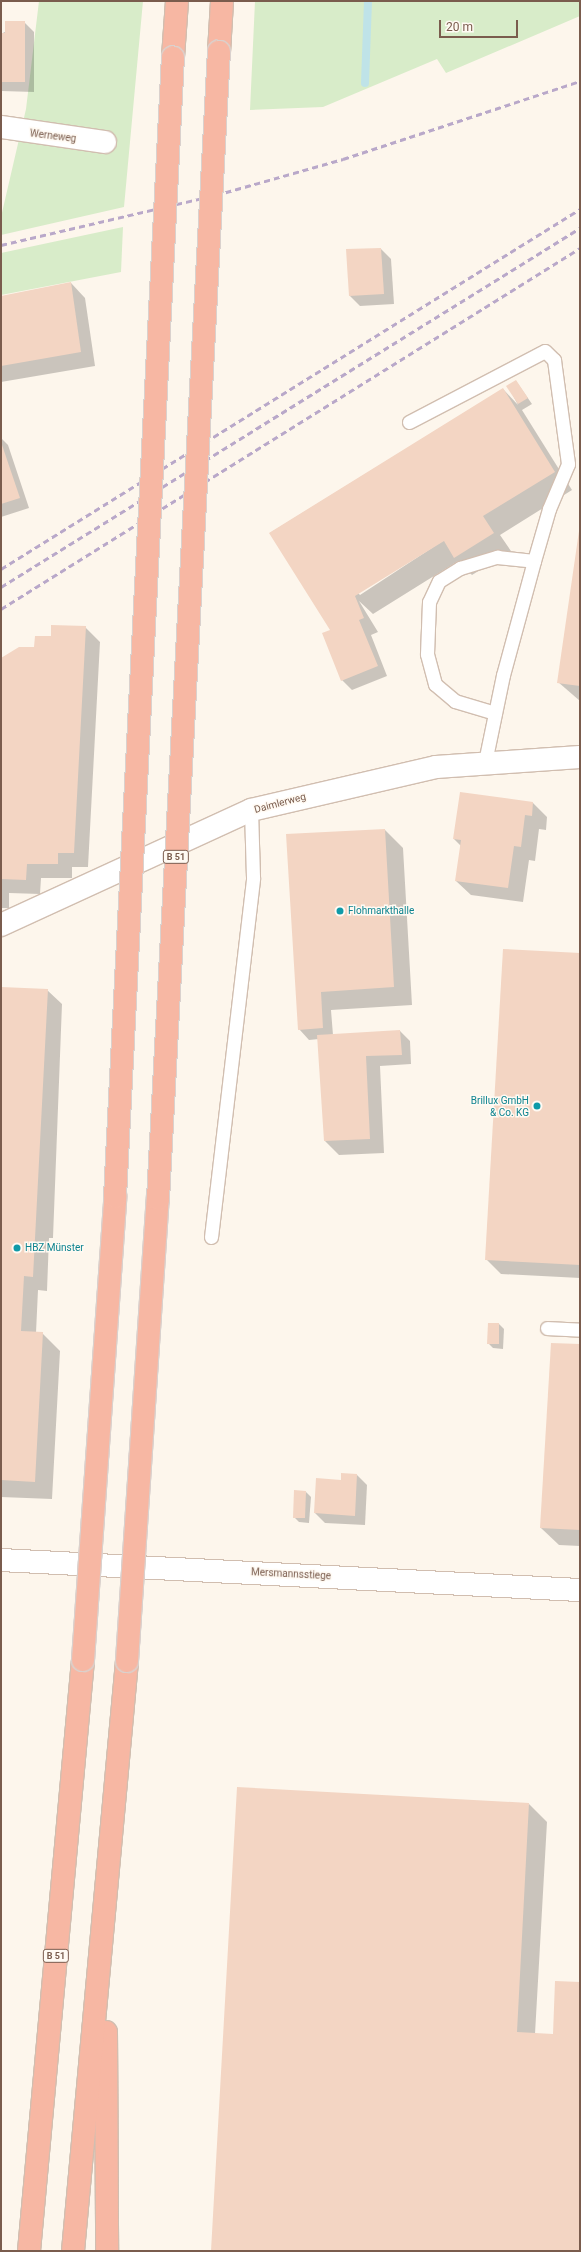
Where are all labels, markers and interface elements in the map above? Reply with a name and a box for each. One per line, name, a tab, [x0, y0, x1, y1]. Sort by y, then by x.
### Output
scale bar	[441, 12, 520, 38]
text: 20 m	[446, 20, 473, 34]
street label: Werneweg	[29, 127, 77, 145]
street label: Daimlerweg	[253, 790, 307, 816]
road number: B 51	[162, 850, 190, 864]
place label: Flohmarkthalle	[348, 905, 414, 917]
marker: Flohmarkthalle	[335, 906, 345, 916]
place label: Brillux GmbH & Co. KG	[471, 1094, 529, 1118]
marker: Brillux GmbH & Co. KG	[532, 1101, 542, 1111]
place label: HBZ Münster	[25, 1242, 84, 1254]
marker: HBZ Münster	[12, 1243, 22, 1253]
street label: Mersmannsstiege	[251, 1566, 331, 1582]
road number: B 51	[42, 1949, 70, 1963]

